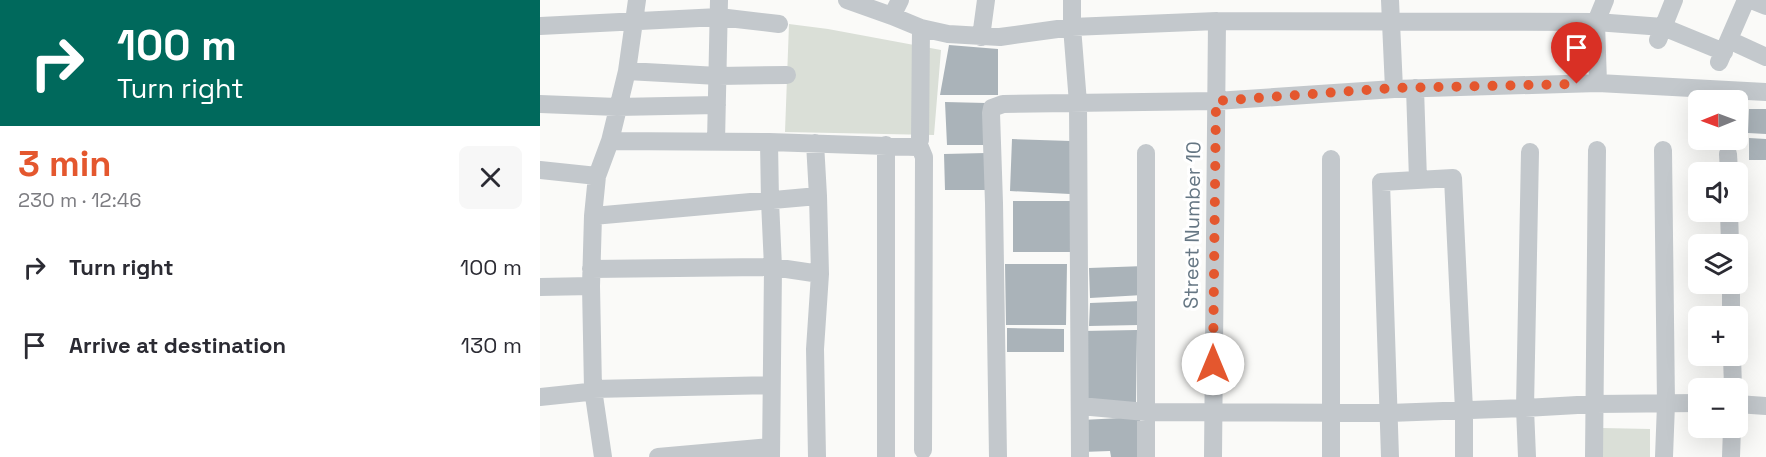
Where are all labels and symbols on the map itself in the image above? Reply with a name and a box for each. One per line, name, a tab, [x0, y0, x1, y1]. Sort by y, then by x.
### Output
pin	[1551, 22, 1602, 84]
north arrow	[1688, 90, 1748, 150]
street label: Street Number 10	[1178, 141, 1206, 309]
position arrow	[1181, 332, 1245, 396]

